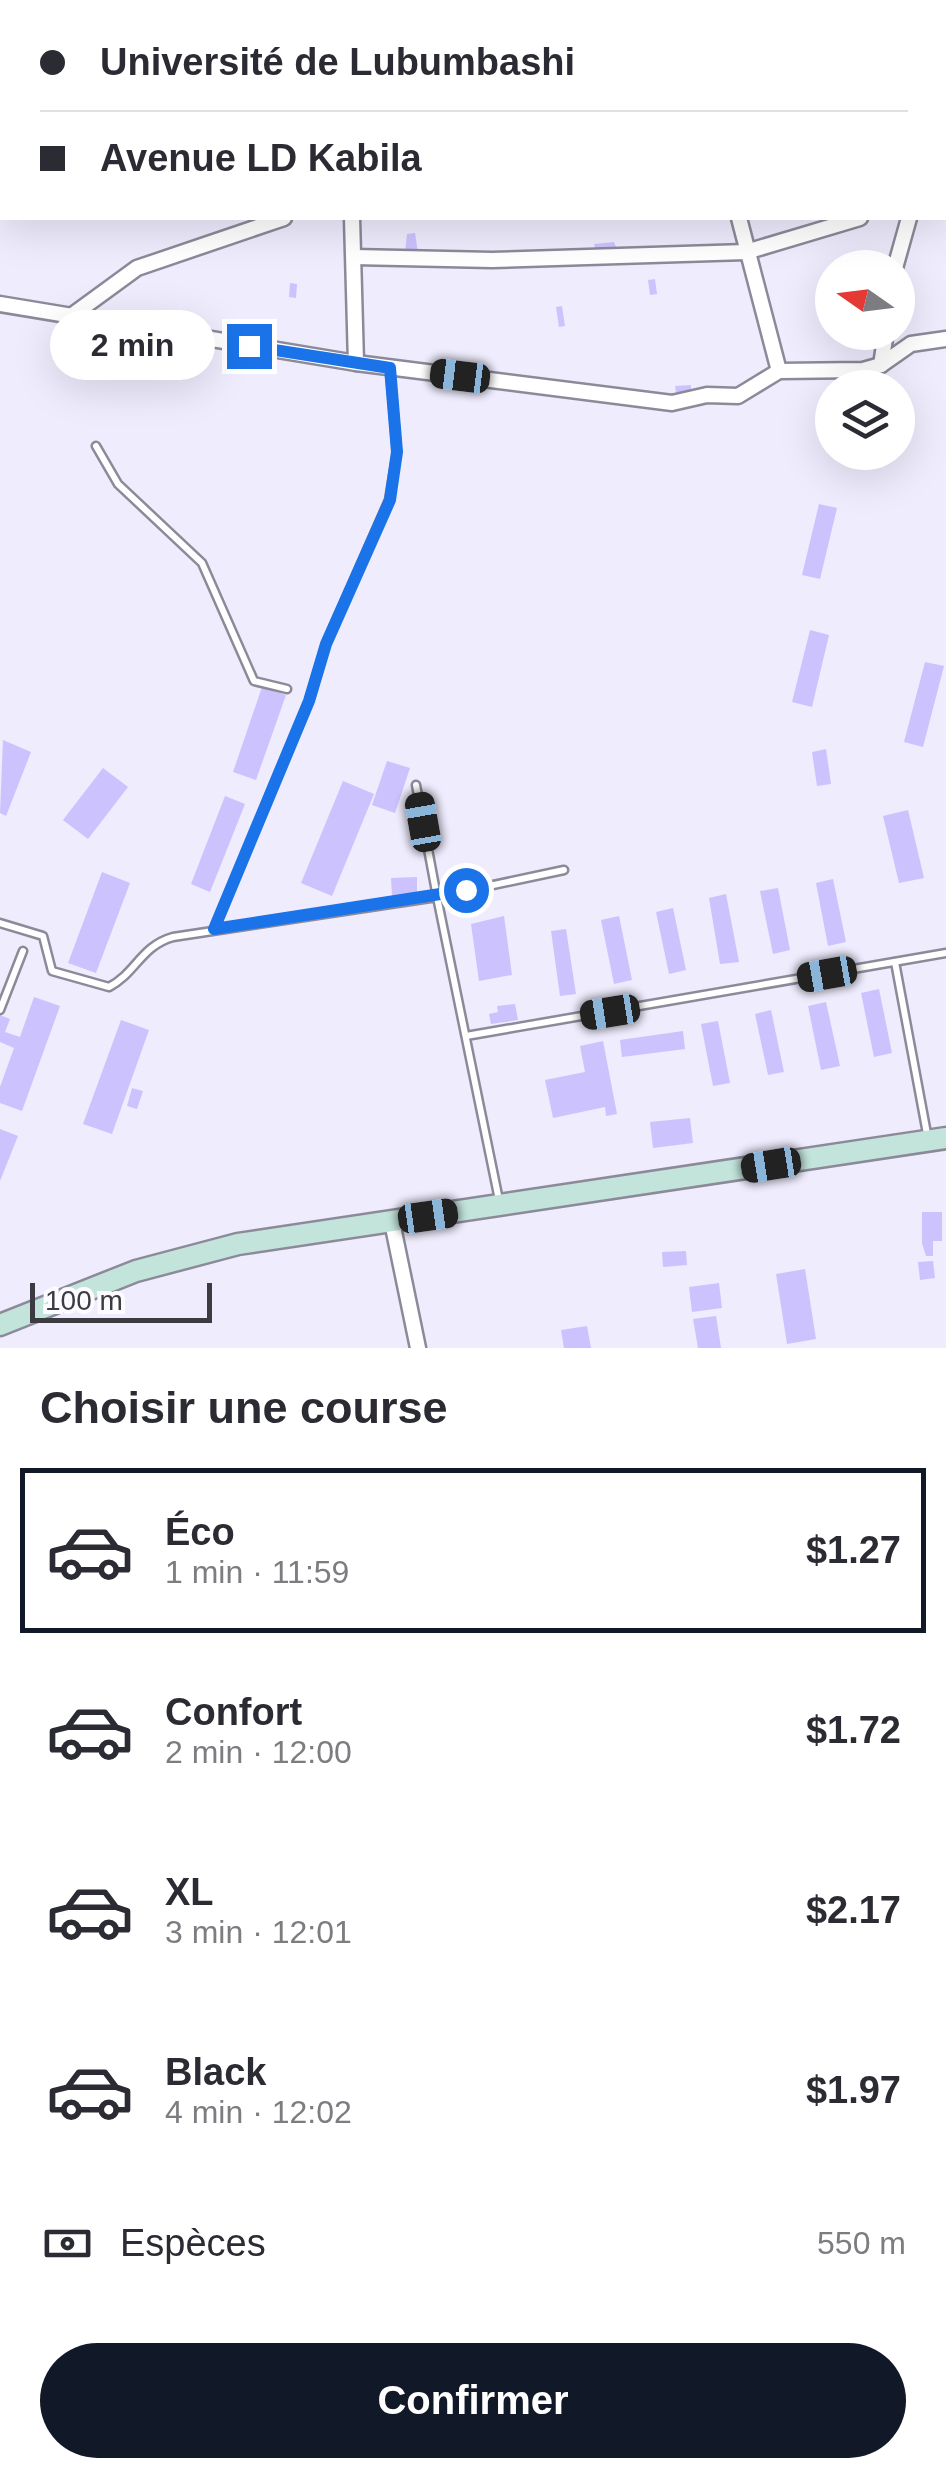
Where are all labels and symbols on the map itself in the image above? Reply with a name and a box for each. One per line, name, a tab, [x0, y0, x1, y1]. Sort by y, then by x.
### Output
north arrow	[815, 250, 915, 350]
callout: 2 min	[49, 311, 214, 381]
route end	[227, 324, 272, 369]
car	[428, 357, 492, 395]
car	[403, 790, 443, 854]
route start	[444, 868, 489, 913]
car	[795, 954, 859, 994]
car	[578, 992, 642, 1032]
car	[739, 1145, 803, 1185]
car	[396, 1197, 460, 1235]
scale bar	[30, 1278, 212, 1322]

